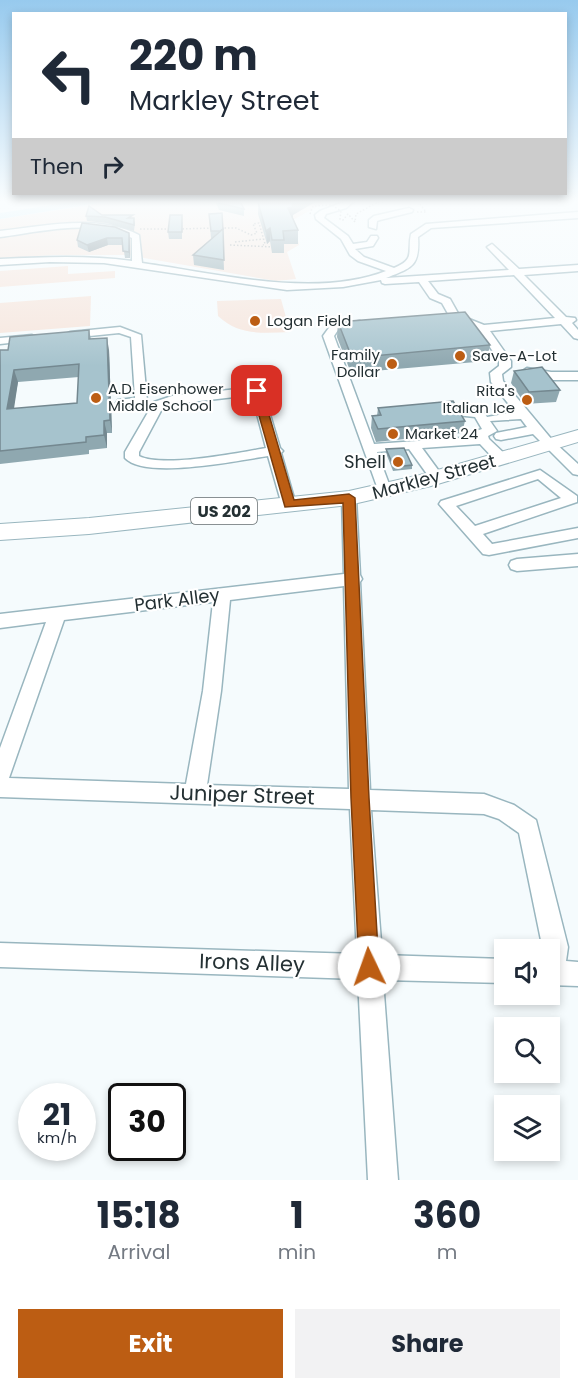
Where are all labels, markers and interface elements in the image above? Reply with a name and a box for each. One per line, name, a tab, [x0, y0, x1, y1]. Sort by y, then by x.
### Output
text: 220 m	[129, 26, 258, 85]
icon: left	[30, 36, 108, 114]
text: Markley Street	[129, 82, 319, 119]
icon: right	[96, 150, 129, 183]
text: Then	[30, 151, 84, 182]
place label: Logan Field	[267, 310, 351, 331]
marker: Logan Field	[248, 314, 262, 328]
place label: Family Dollar	[331, 344, 381, 382]
place label: Save-A-Lot	[472, 345, 557, 366]
marker: Save-A-Lot	[453, 349, 467, 363]
marker: Family Dollar	[385, 357, 399, 371]
pin	[231, 365, 282, 416]
icon: arrive	[240, 374, 273, 407]
place label: A.D. Eisenhower Middle School	[108, 378, 224, 416]
place label: Rita's Italian Ice	[442, 380, 515, 418]
marker: A.D. Eisenhower Middle School	[89, 391, 103, 405]
marker: Rita's Italian Ice	[520, 393, 534, 407]
place label: Market 24	[405, 423, 478, 444]
marker: Market 24	[386, 427, 400, 441]
street label: Markley Street	[369, 448, 498, 505]
place label: Shell	[344, 449, 386, 474]
marker: Shell	[391, 455, 405, 469]
road number: US 202	[191, 498, 257, 524]
street label: Park Alley	[133, 582, 221, 617]
street label: Juniper Street	[169, 777, 315, 812]
position arrow	[337, 935, 401, 999]
map controls	[494, 939, 560, 1161]
button: sound	[494, 939, 560, 1005]
street label: Irons Alley	[199, 946, 306, 979]
button: search	[494, 1017, 560, 1083]
speed limit sign: 30	[108, 1083, 186, 1161]
text: 21	[43, 1093, 71, 1136]
button: layers	[494, 1095, 560, 1161]
text: km/h	[37, 1127, 77, 1148]
text: 15:18	[97, 1190, 181, 1241]
text: 1	[290, 1190, 304, 1241]
text: 360	[413, 1190, 481, 1241]
text: Arrival	[107, 1238, 170, 1266]
text: min	[278, 1238, 316, 1266]
text: m	[437, 1238, 457, 1266]
button: Exit	[18, 1309, 283, 1378]
button: Share	[295, 1309, 560, 1378]

